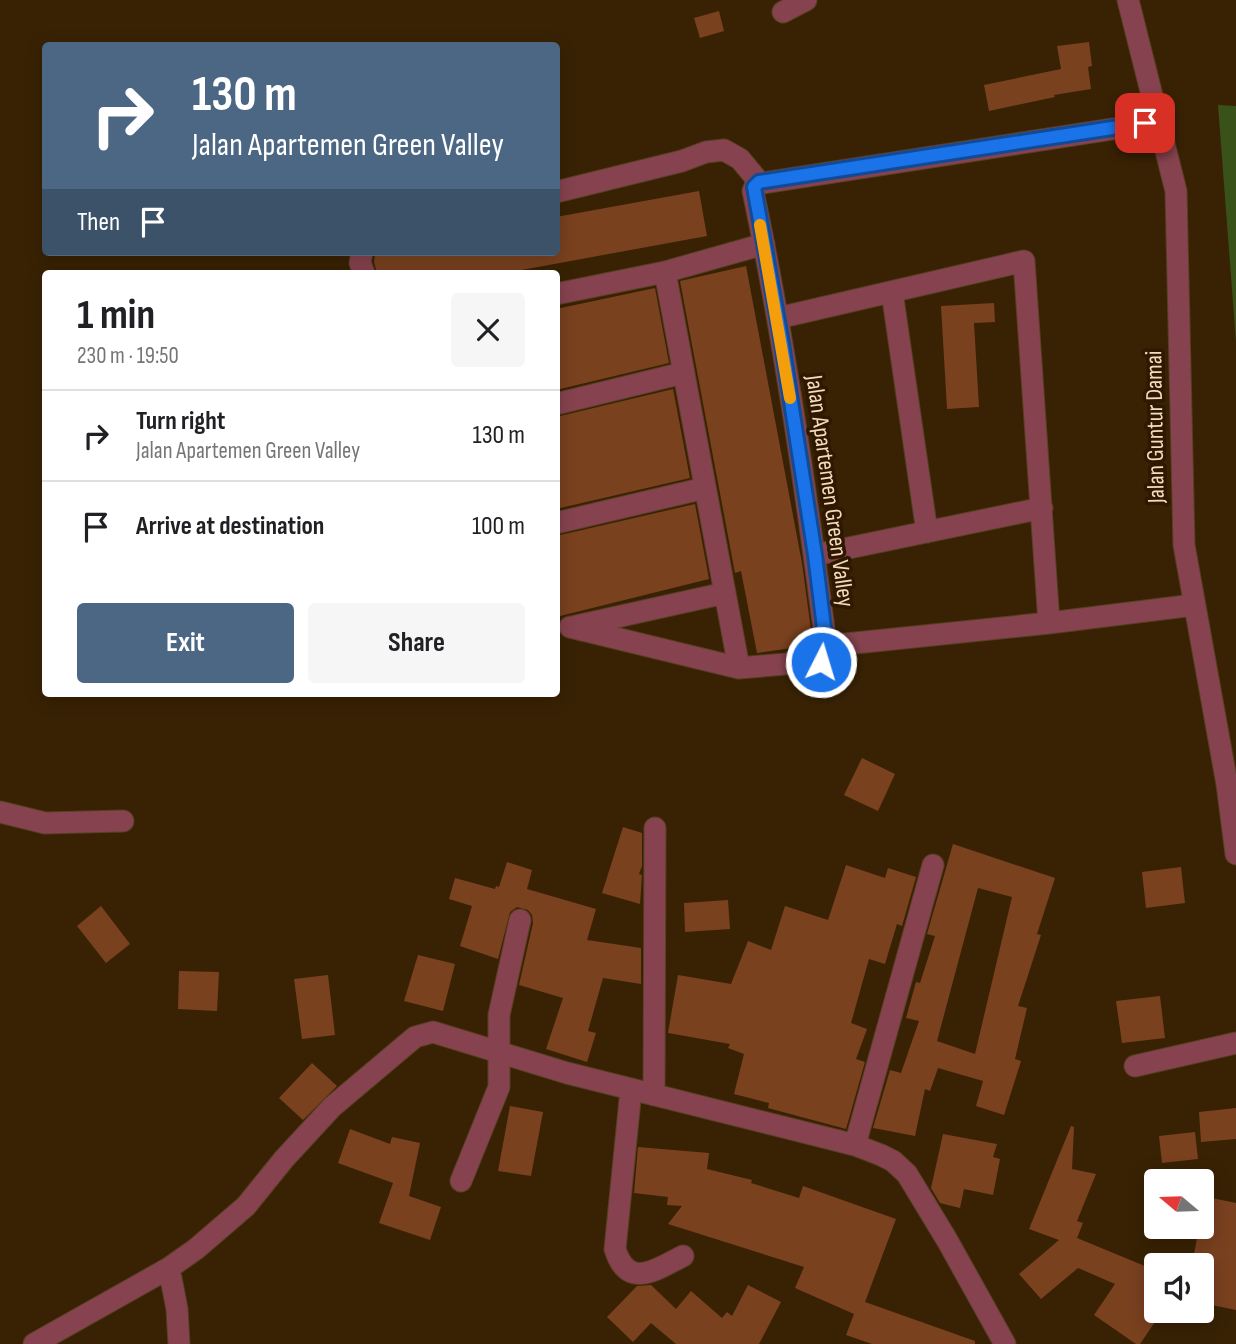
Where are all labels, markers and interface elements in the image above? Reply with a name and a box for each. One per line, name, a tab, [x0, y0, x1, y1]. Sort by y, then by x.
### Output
text: 130 m	[192, 66, 297, 125]
icon: right	[77, 70, 168, 161]
pin	[1115, 93, 1175, 153]
icon: arrive	[1126, 104, 1164, 142]
text: Jalan Apartemen Green Valley	[192, 126, 504, 165]
icon: arrive	[134, 203, 172, 241]
text: Then	[77, 207, 120, 238]
text: 1 min	[77, 290, 155, 341]
button: close	[451, 293, 525, 367]
text: 230 m · 19:50	[77, 342, 179, 370]
street label: Jalan Guntur Damai	[1139, 351, 1171, 504]
street label: Jalan Apartemen Green Valley	[799, 372, 861, 609]
text: Turn right	[136, 406, 225, 437]
icon: right	[77, 417, 115, 455]
text: 130 m	[473, 420, 525, 451]
text: Jalan Apartemen Green Valley	[136, 437, 360, 465]
icon: arrive	[77, 508, 115, 546]
text: Arrive at destination	[136, 511, 324, 542]
text: 100 m	[472, 511, 525, 542]
button: Exit	[77, 603, 294, 683]
button: Share	[308, 603, 525, 683]
position arrow	[784, 625, 858, 699]
north arrow	[1144, 1169, 1214, 1239]
map controls	[1144, 1169, 1214, 1323]
button: sound	[1144, 1253, 1214, 1323]

